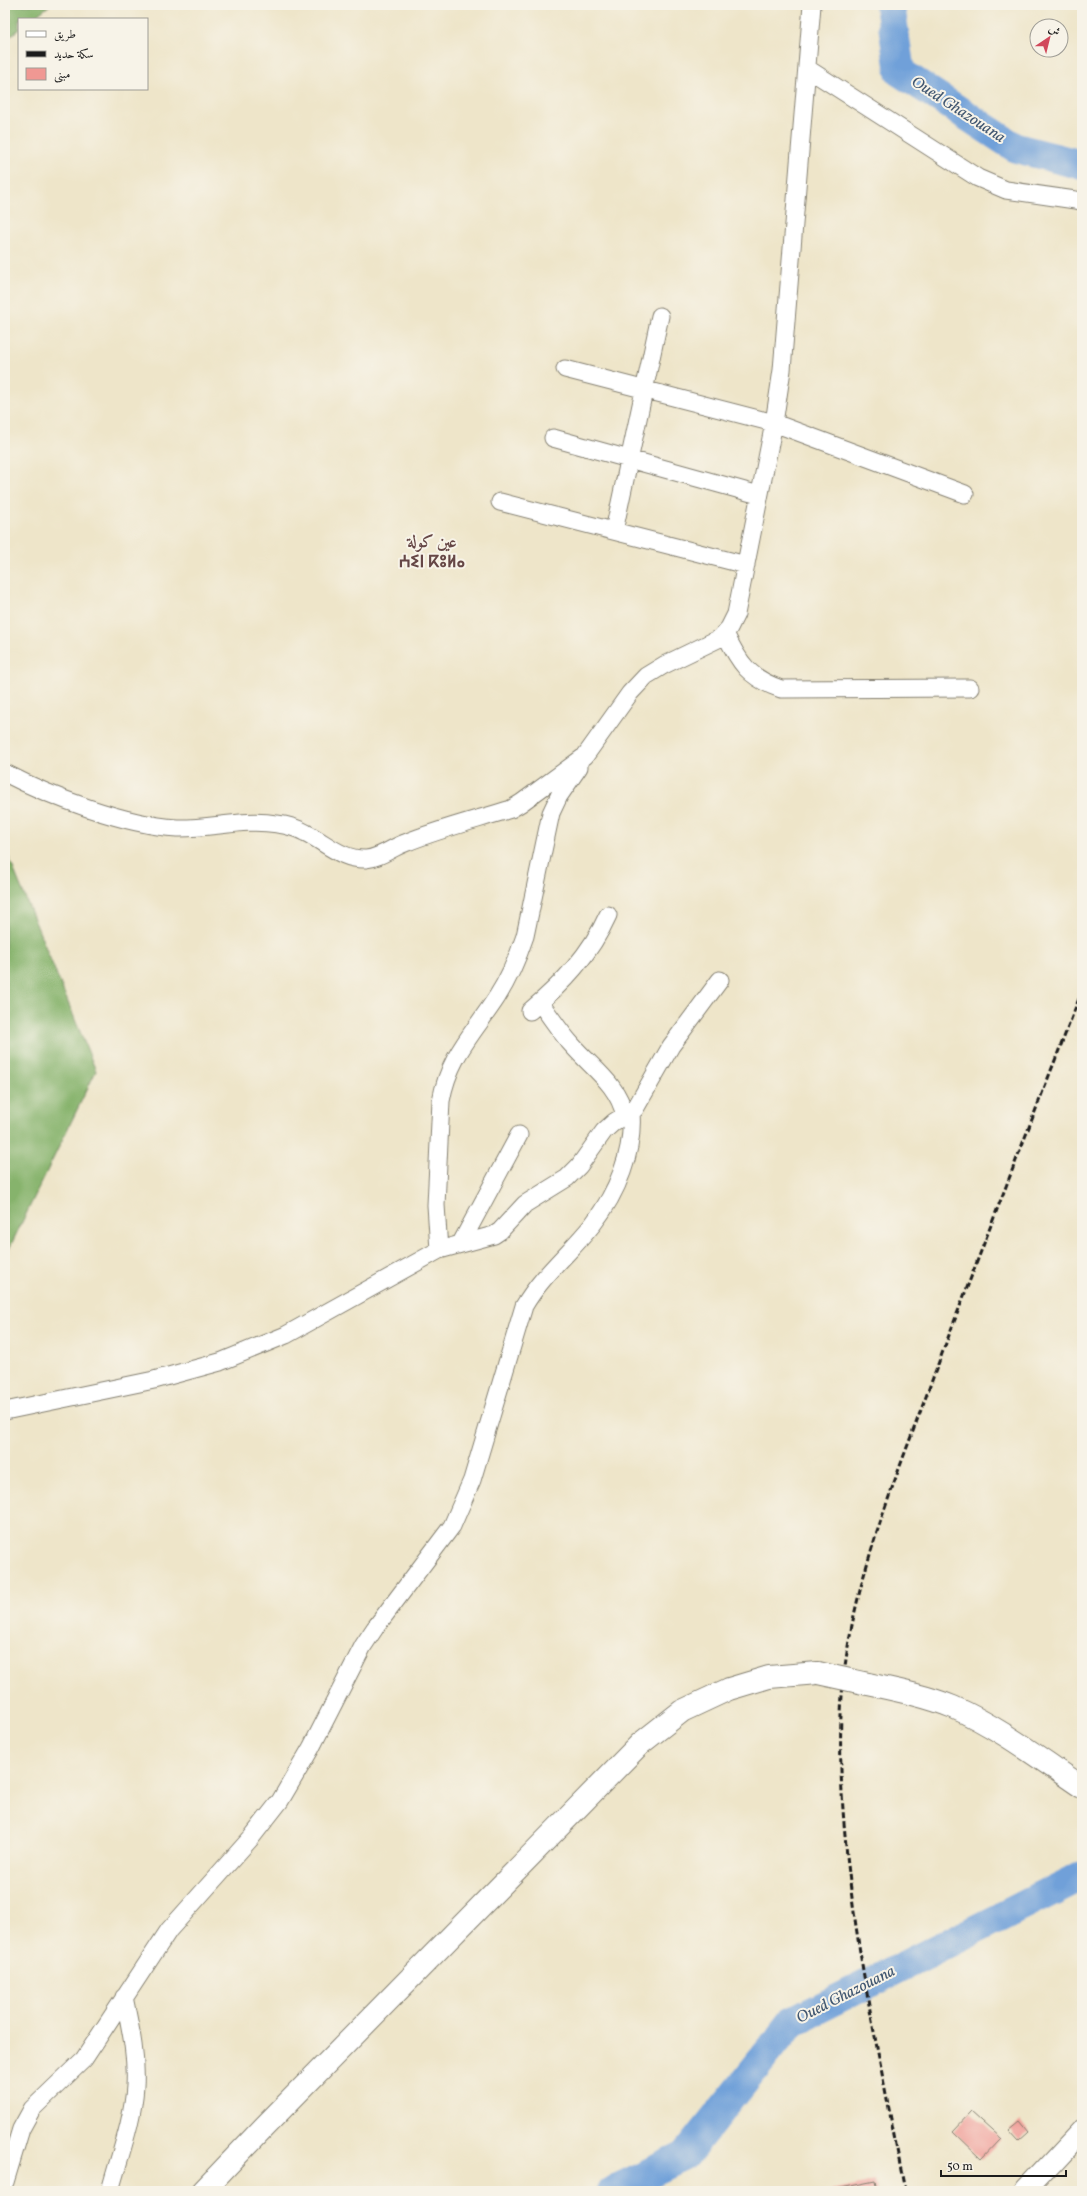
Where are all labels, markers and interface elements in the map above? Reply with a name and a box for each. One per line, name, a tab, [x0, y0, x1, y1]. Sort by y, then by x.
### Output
legend	[18, 18, 148, 90]
north arrow	[1029, 18, 1069, 58]
text: ش	[1045, 22, 1063, 40]
text: طريق	[54, 27, 76, 43]
text: سكة حديد	[54, 47, 94, 63]
text: مبنى	[54, 67, 70, 83]
water label: Oued Ghazouana	[907, 71, 1010, 149]
district label: عين كولة ⵄⵉⵏ ⴽⵓⵍⴰ	[399, 531, 465, 574]
water label: Oued Ghazouana	[793, 1960, 900, 2029]
scale bar	[941, 2152, 1066, 2178]
text: 50 m	[947, 2159, 973, 2175]

